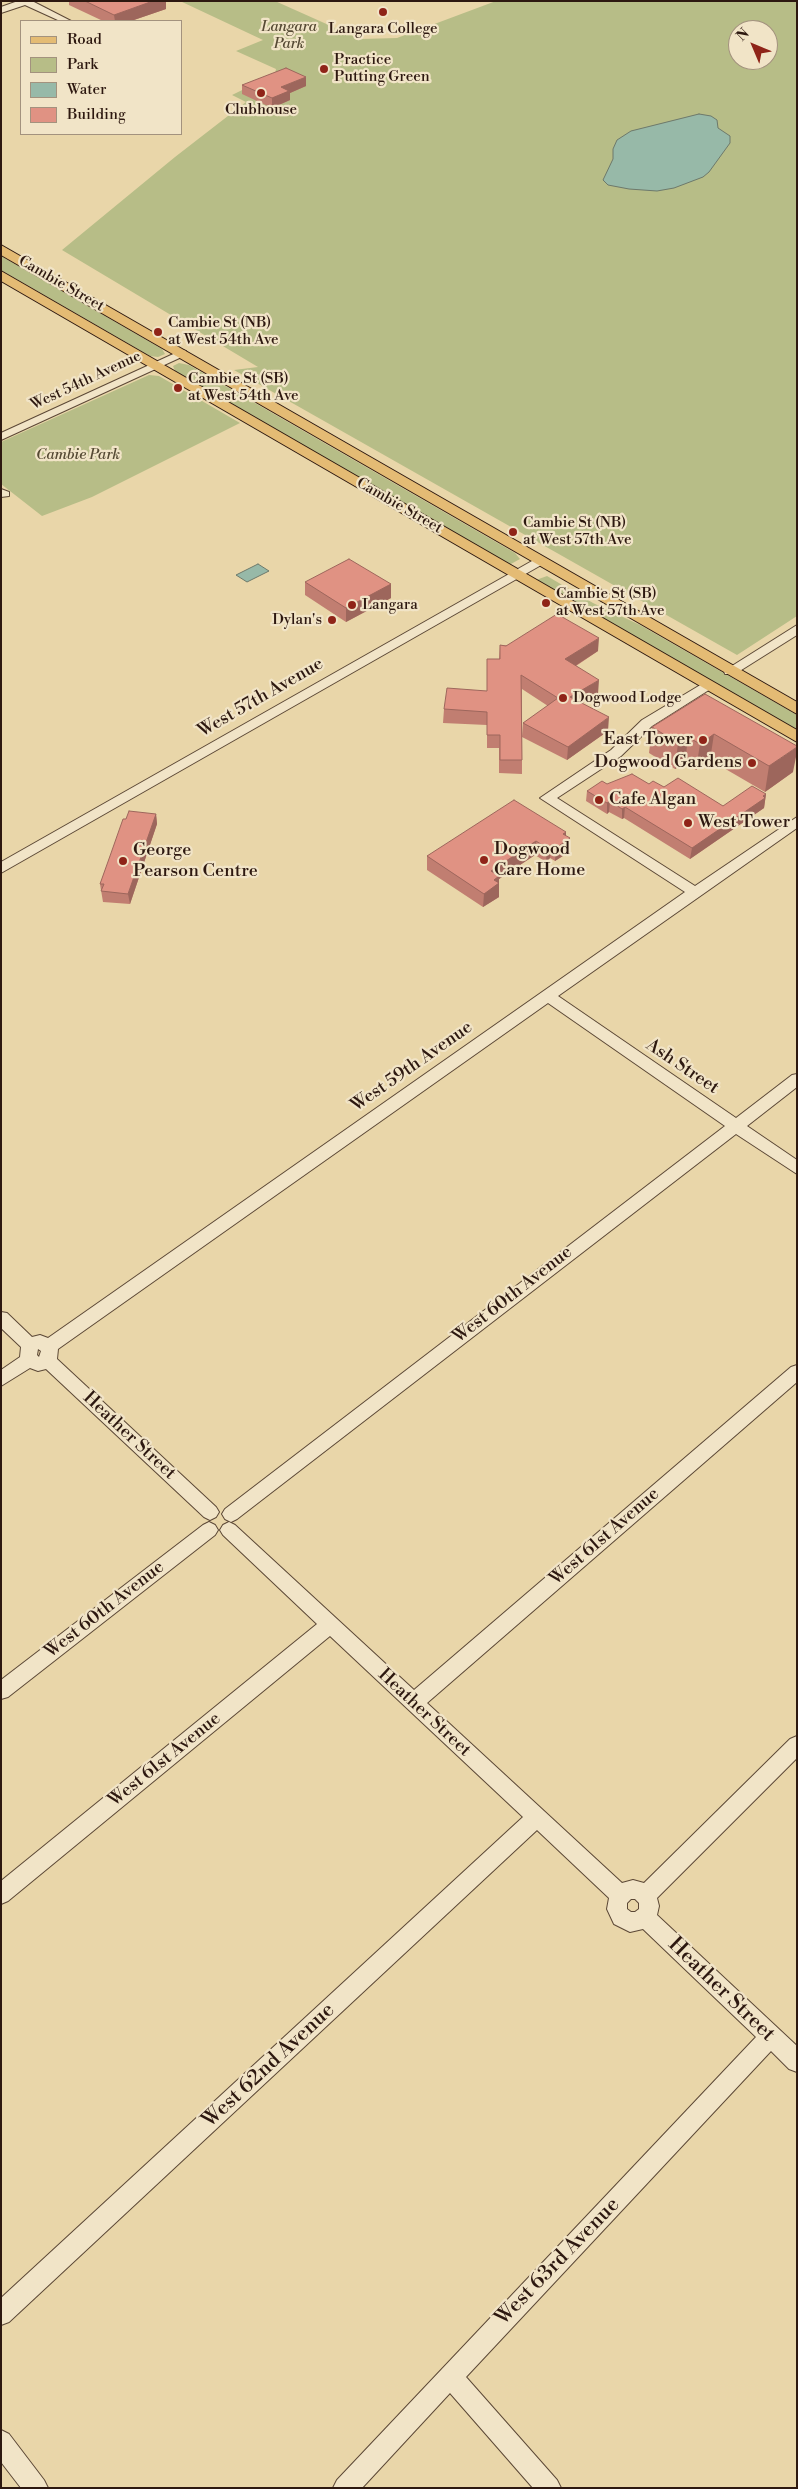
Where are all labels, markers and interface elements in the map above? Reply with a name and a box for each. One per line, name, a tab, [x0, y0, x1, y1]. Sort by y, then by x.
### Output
marker: Langara College	[377, 6, 389, 18]
park label: Langara Park	[261, 18, 317, 53]
legend	[20, 20, 182, 135]
place label: Langara College	[328, 20, 438, 38]
north arrow	[728, 20, 778, 70]
text: N	[733, 25, 753, 45]
text: Road	[67, 30, 102, 49]
place label: Practice Putting Green	[334, 51, 430, 86]
text: Park	[67, 55, 98, 74]
marker: Practice Putting Green	[318, 63, 330, 75]
text: Water	[67, 80, 106, 99]
marker: Clubhouse	[255, 87, 267, 99]
place label: Clubhouse	[225, 101, 297, 119]
text: Building	[67, 105, 126, 124]
street label: Cambie Street	[15, 252, 107, 316]
place label: Cambie St (NB) at West 54th Ave	[168, 314, 279, 349]
marker: Cambie St (NB) at West 54th Ave	[152, 326, 164, 338]
street label: West 54th Avenue	[28, 348, 144, 414]
place label: Cambie St (SB) at West 54th Ave	[188, 370, 299, 405]
marker: Cambie St (SB) at West 54th Ave	[172, 382, 184, 394]
park label: Cambie Park	[36, 446, 120, 464]
street label: Cambie Street	[353, 474, 445, 538]
place label: Cambie St (NB) at West 57th Ave	[523, 514, 631, 549]
marker: Cambie St (NB) at West 57th Ave	[507, 526, 519, 538]
place label: Cambie St (SB) at West 57th Ave	[556, 585, 664, 620]
place label: Langara	[362, 596, 418, 614]
marker: Cambie St (SB) at West 57th Ave	[540, 597, 552, 609]
marker: Langara	[346, 599, 358, 611]
place label: Dylan's	[272, 611, 322, 629]
marker: Dylan's	[326, 614, 338, 626]
street label: West 57th Avenue	[195, 653, 327, 743]
place label: Dogwood Lodge	[573, 689, 682, 707]
marker: Dogwood Lodge	[557, 692, 569, 704]
place label: East Tower	[603, 729, 693, 751]
marker: East Tower	[697, 734, 709, 746]
place label: Dogwood Gardens	[594, 752, 742, 774]
marker: Dogwood Gardens	[746, 757, 758, 769]
place label: Cafe Algan	[609, 789, 696, 811]
marker: Cafe Algan	[593, 794, 605, 806]
place label: West Tower	[698, 812, 790, 834]
marker: West Tower	[682, 817, 694, 829]
place label: Dogwood Care Home	[494, 839, 585, 882]
place label: George Pearson Centre	[133, 840, 258, 882]
marker: Dogwood Care Home	[478, 854, 490, 866]
marker: George Pearson Centre	[117, 855, 129, 867]
street label: West 59th Avenue	[347, 1017, 477, 1117]
street label: Ash Street	[641, 1035, 723, 1099]
street label: West 60th Avenue	[449, 1242, 577, 1348]
street label: Heather Street	[78, 1387, 180, 1485]
street label: West 61st Avenue	[546, 1484, 664, 1590]
street label: West 60th Avenue	[41, 1557, 169, 1663]
street label: Heather Street	[373, 1664, 475, 1762]
street label: West 61st Avenue	[105, 1708, 225, 1812]
street label: Heather Street	[662, 1933, 780, 2047]
street label: West 62nd Avenue	[197, 1998, 341, 2134]
street label: West 63rd Avenue	[491, 2193, 625, 2331]

